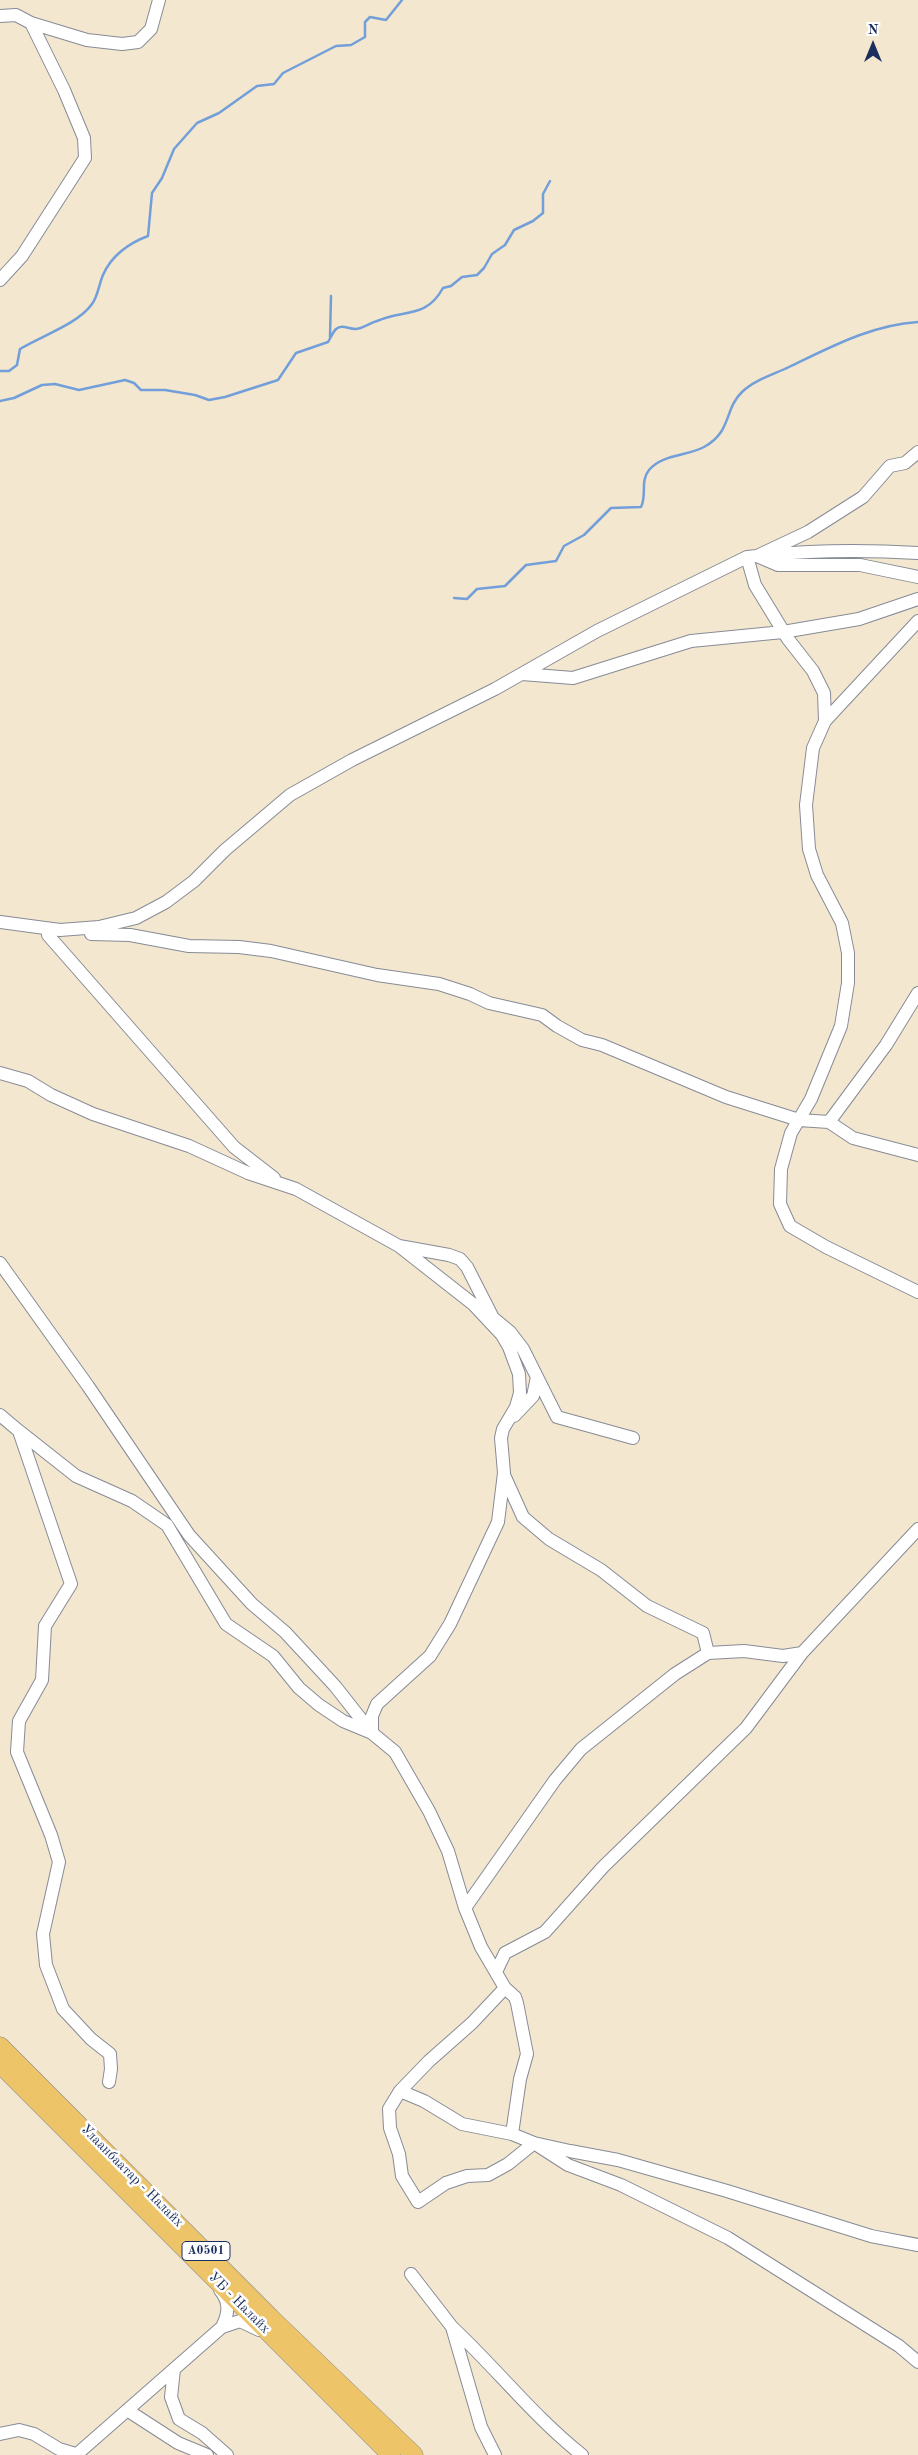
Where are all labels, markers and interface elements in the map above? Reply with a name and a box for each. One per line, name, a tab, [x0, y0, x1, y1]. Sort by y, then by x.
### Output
north arrow	[848, 20, 898, 70]
text: N	[868, 23, 878, 37]
street label: Улаанбаатар - Налайх	[77, 2121, 187, 2231]
road number: A0501	[182, 2242, 230, 2260]
street label: УБ - Налайх	[205, 2269, 273, 2337]

